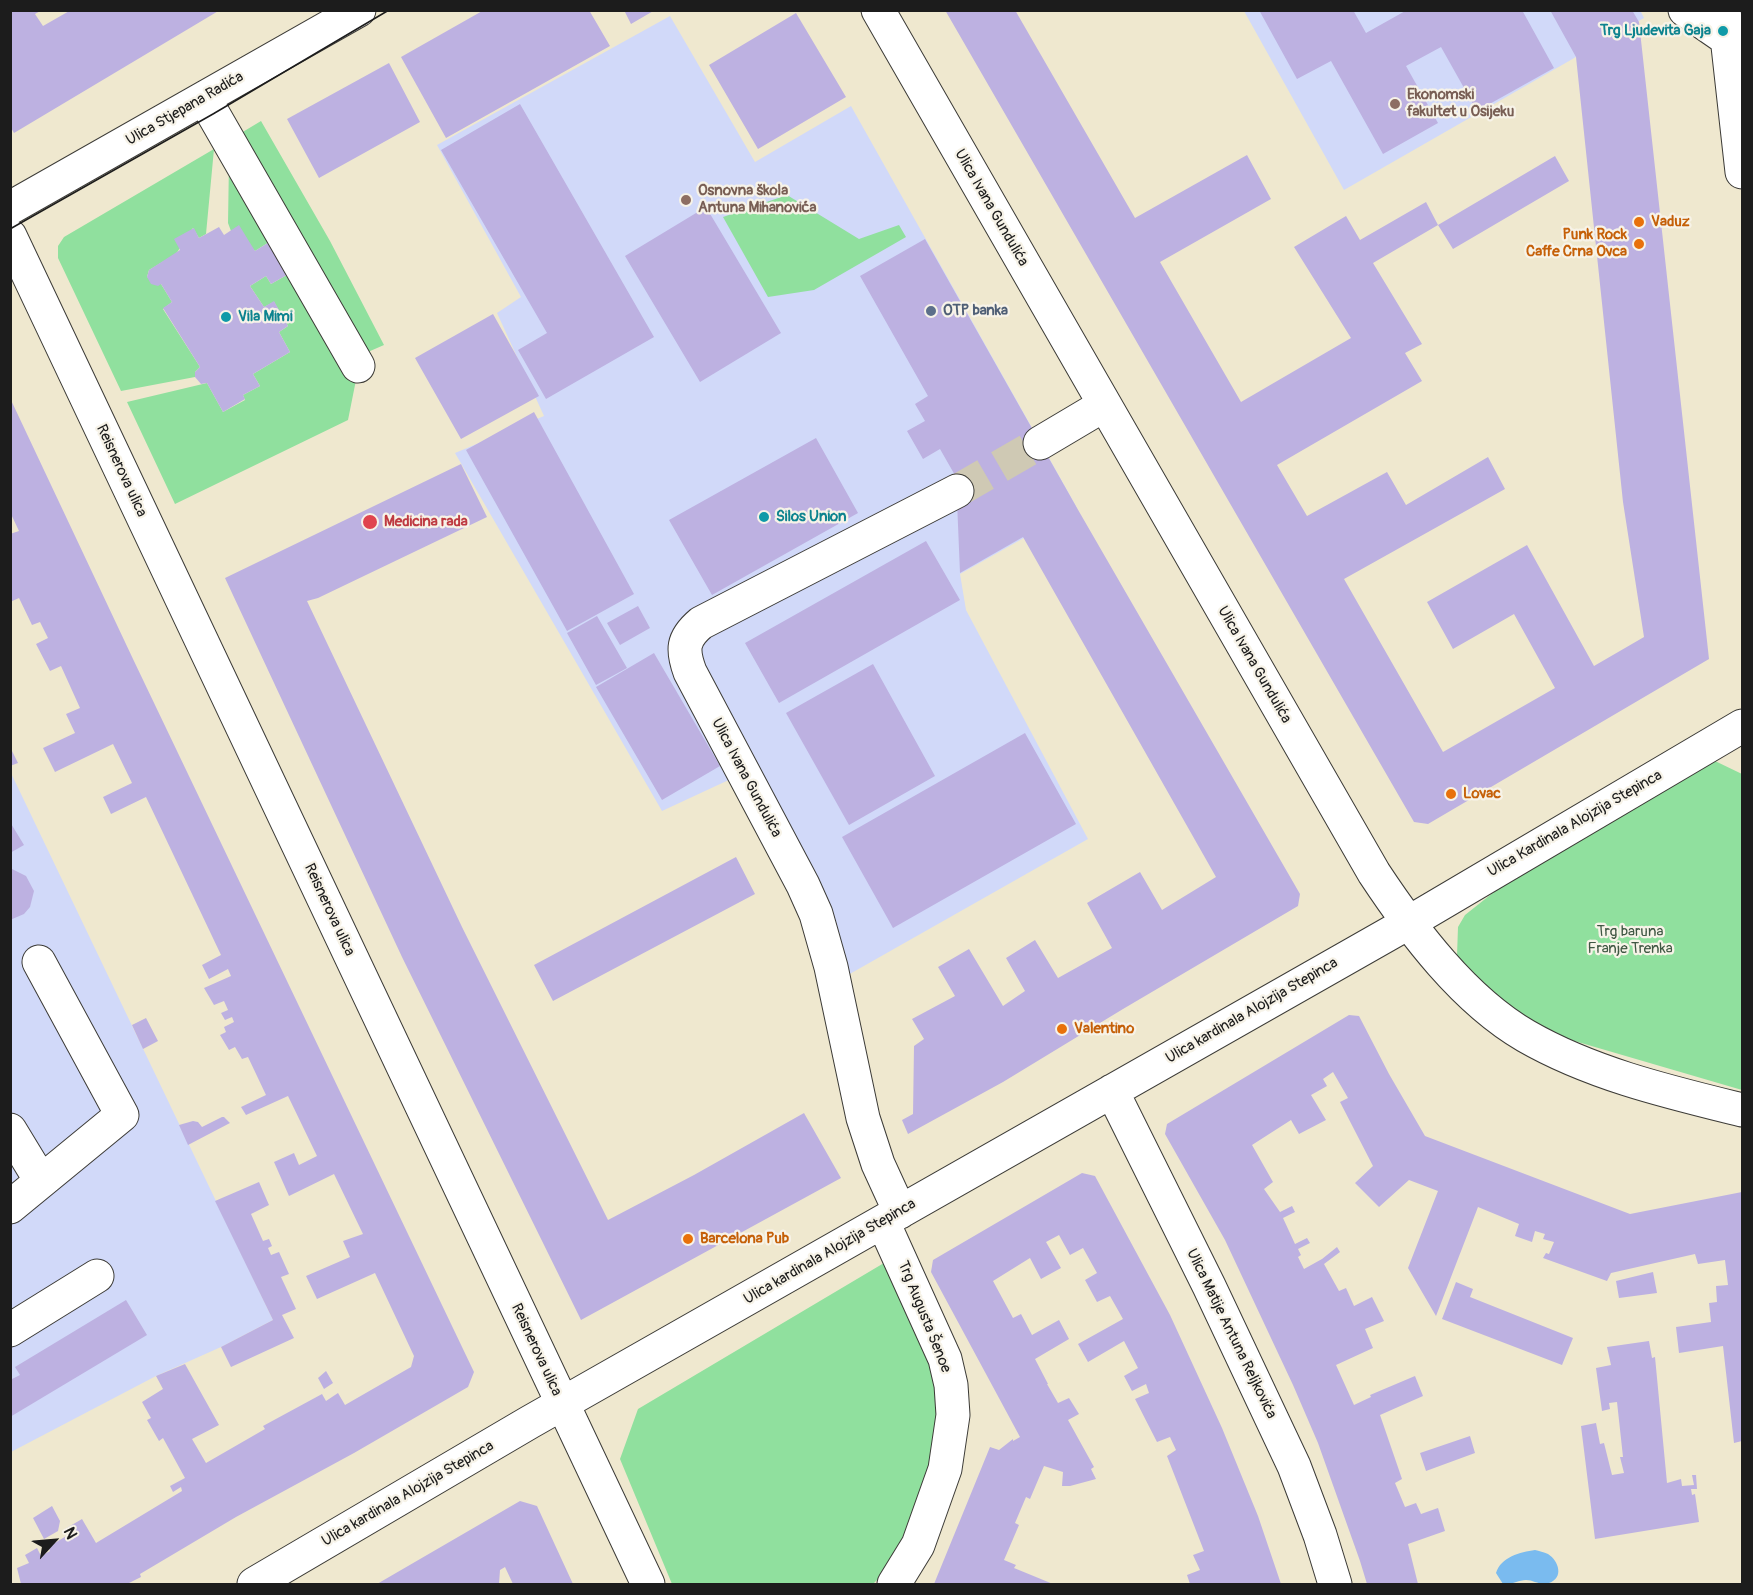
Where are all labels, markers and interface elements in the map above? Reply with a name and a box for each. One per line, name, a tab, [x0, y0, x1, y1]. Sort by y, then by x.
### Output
place label: Trg Ljudevita Gaja	[1600, 22, 1711, 40]
marker: Trg Ljudevita Gaja	[1716, 24, 1730, 38]
street label: Ulica Stjepana Radića	[123, 68, 247, 150]
place label: Ekonomski fakultet u Osijeku	[1407, 86, 1514, 121]
marker: Ekonomski fakultet u Osijeku	[1388, 97, 1402, 111]
street label: Ulica Ivana Gundulića	[950, 146, 1032, 270]
place label: Osnovna škola Antuna Mihanovića	[698, 182, 816, 217]
marker: Osnovna škola Antuna Mihanovića	[679, 193, 693, 207]
place label: Vaduz	[1651, 213, 1690, 231]
marker: Vaduz	[1632, 215, 1646, 229]
place label: Punk Rock Caffe Crna Ovca	[1526, 226, 1627, 261]
marker: Punk Rock Caffe Crna Ovca	[1632, 237, 1646, 251]
place label: OTP banka	[943, 302, 1008, 320]
marker: OTP banka	[924, 304, 938, 318]
place label: Vila Mimi	[238, 308, 293, 326]
marker: Vila Mimi	[219, 310, 233, 324]
street label: Reisnerova ulica	[92, 422, 150, 520]
place label: Silos Union	[776, 508, 846, 526]
marker: Silos Union	[757, 510, 771, 524]
marker: Medicina rada	[361, 513, 379, 531]
place label: Medicina rada	[384, 513, 468, 531]
street label: Ulica Ivana Gundulića	[1213, 603, 1295, 727]
street label: Ulica Ivana Gundulića	[707, 715, 785, 841]
street label: Ulica Kardinala Alojzija Stepinca	[1485, 767, 1665, 881]
place label: Lovac	[1463, 785, 1501, 803]
marker: Lovac	[1444, 787, 1458, 801]
street label: Reisnerova ulica	[300, 861, 358, 959]
park label: Trg baruna Franje Trenka	[1587, 923, 1673, 958]
street label: Ulica kardinala Alojzija Stepinca	[1163, 954, 1341, 1068]
place label: Valentino	[1074, 1020, 1134, 1038]
marker: Valentino	[1055, 1022, 1069, 1036]
street label: Ulica kardinala Alojzija Stepinca	[741, 1195, 919, 1309]
place label: Barcelona Pub	[700, 1230, 789, 1248]
marker: Barcelona Pub	[681, 1232, 695, 1246]
street label: Ulica Matije Antuna Reljkovića	[1182, 1246, 1280, 1422]
street label: Trg Augusta Šenoe	[893, 1258, 955, 1376]
street label: Reisnerova ulica	[507, 1301, 565, 1399]
street label: Ulica kardinala Alojzija Stepinca	[319, 1437, 497, 1551]
north arrow	[24, 1511, 84, 1571]
text: N	[59, 1524, 82, 1542]

